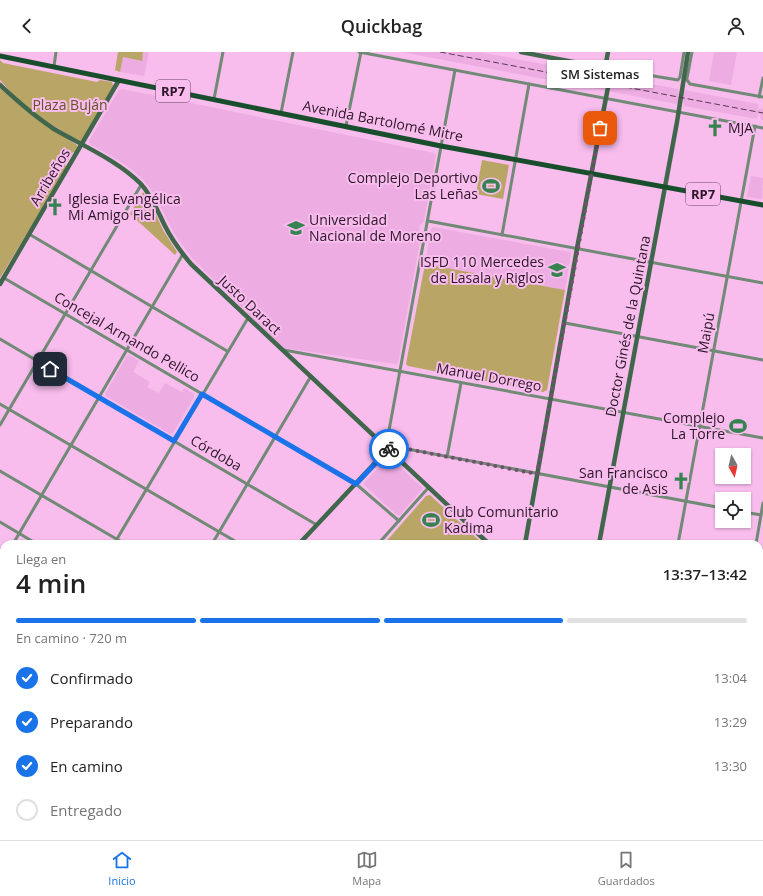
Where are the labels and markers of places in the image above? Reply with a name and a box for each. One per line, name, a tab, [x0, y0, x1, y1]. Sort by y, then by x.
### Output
callout: SM Sistemas	[547, 60, 653, 88]
pin	[583, 111, 617, 145]
church icon: MJA	[705, 118, 725, 138]
place label: MJA	[728, 118, 753, 137]
place label: Complejo Deportivo Las Leñas	[348, 168, 478, 203]
sports icon: Complejo Deportivo Las Leñas	[481, 176, 501, 196]
place label: Iglesia Evangélica Mi Amigo Fiel	[68, 189, 181, 224]
church icon: Iglesia Evangélica Mi Amigo Fiel	[45, 197, 65, 217]
place label: Universidad Nacional de Moreno	[309, 210, 441, 245]
school or university icon: Universidad Nacional de Moreno	[286, 218, 306, 238]
place label: ISFD 110 Mercedes de Lasala y Riglos	[420, 252, 544, 287]
school or university icon: ISFD 110 Mercedes de Lasala y Riglos	[547, 260, 567, 280]
pin	[33, 352, 67, 386]
place label: Complejo La Torre	[663, 408, 725, 443]
sports icon: Complejo La Torre	[728, 416, 748, 436]
place label: San Francisco de Asis	[579, 463, 668, 498]
church icon: San Francisco de Asis	[671, 471, 691, 491]
place label: Club Comunitario Kadima	[444, 502, 559, 537]
sports icon: Club Comunitario Kadima	[421, 510, 441, 530]

